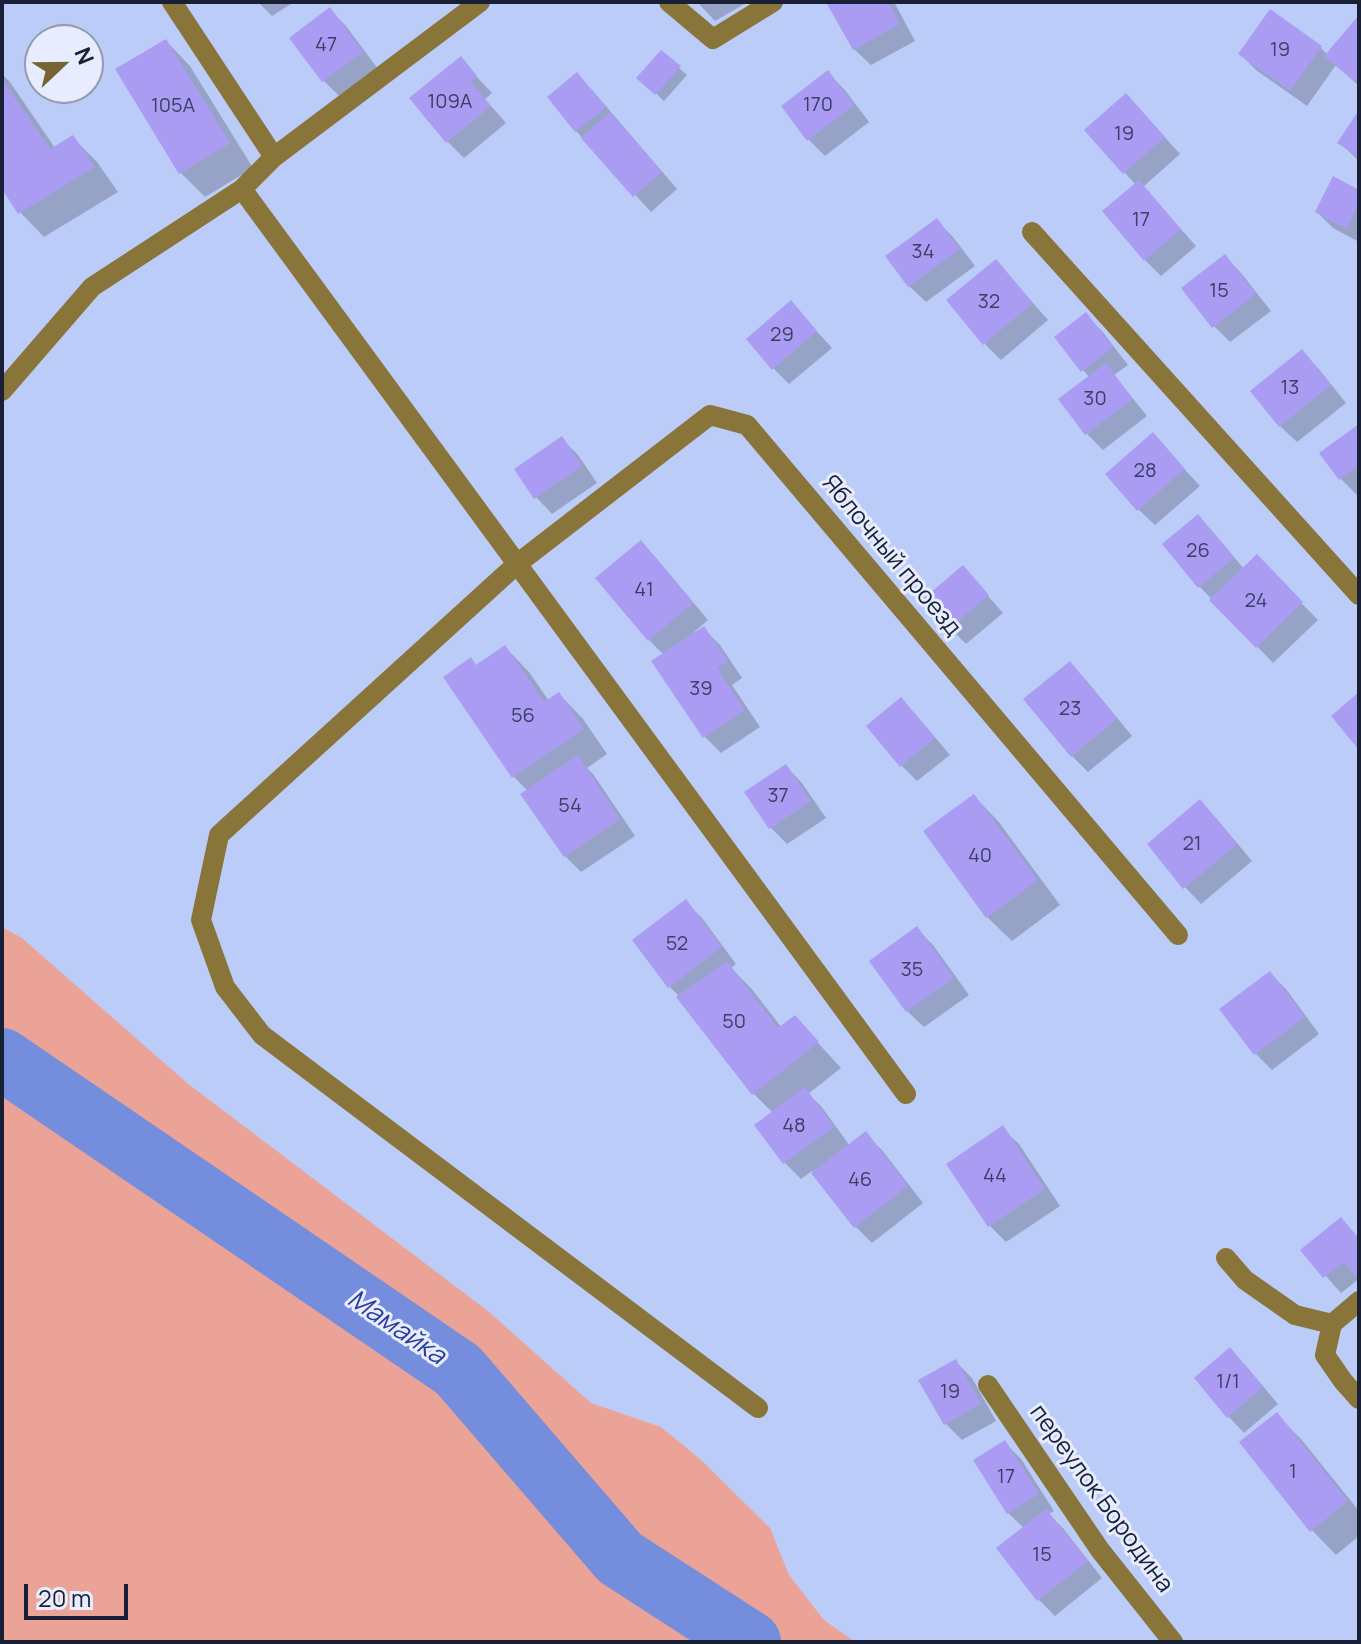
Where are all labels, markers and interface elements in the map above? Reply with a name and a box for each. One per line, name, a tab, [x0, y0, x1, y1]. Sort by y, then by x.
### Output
north arrow	[24, 24, 104, 104]
house number: 47	[315, 33, 337, 57]
house number: 19	[1270, 38, 1290, 62]
text: N	[68, 43, 101, 69]
house number: 109А	[427, 90, 473, 114]
house number: 170	[803, 93, 833, 117]
house number: 105А	[151, 94, 195, 118]
house number: 19	[1114, 122, 1134, 146]
house number: 17	[1132, 208, 1150, 232]
house number: 34	[912, 240, 934, 264]
house number: 15	[1209, 279, 1229, 303]
house number: 32	[978, 290, 1000, 314]
house number: 29	[770, 323, 794, 347]
house number: 13	[1281, 376, 1299, 400]
house number: 30	[1083, 387, 1107, 411]
house number: 28	[1133, 459, 1157, 483]
street label: Яблочный проезд	[815, 470, 967, 642]
house number: 26	[1186, 539, 1210, 563]
house number: 41	[634, 578, 654, 602]
house number: 24	[1245, 589, 1267, 613]
house number: 39	[689, 677, 713, 701]
house number: 23	[1059, 697, 1081, 721]
house number: 56	[511, 704, 535, 728]
house number: 37	[767, 784, 789, 808]
house number: 54	[558, 794, 582, 818]
house number: 21	[1182, 832, 1202, 856]
house number: 40	[968, 844, 992, 868]
house number: 52	[666, 932, 688, 956]
house number: 35	[901, 958, 923, 982]
house number: 50	[722, 1010, 746, 1034]
house number: 48	[782, 1114, 806, 1138]
house number: 44	[983, 1164, 1007, 1188]
house number: 46	[848, 1168, 872, 1192]
water label: Мамайка	[341, 1284, 451, 1372]
house number: 1/1	[1216, 1370, 1240, 1394]
house number: 19	[940, 1380, 960, 1404]
street label: переулок Бородина	[1023, 1399, 1179, 1599]
house number: 1	[1289, 1460, 1297, 1484]
house number: 17	[997, 1465, 1015, 1489]
house number: 15	[1032, 1543, 1052, 1567]
scale bar	[28, 1568, 132, 1618]
text: 20 m	[38, 1581, 91, 1614]

